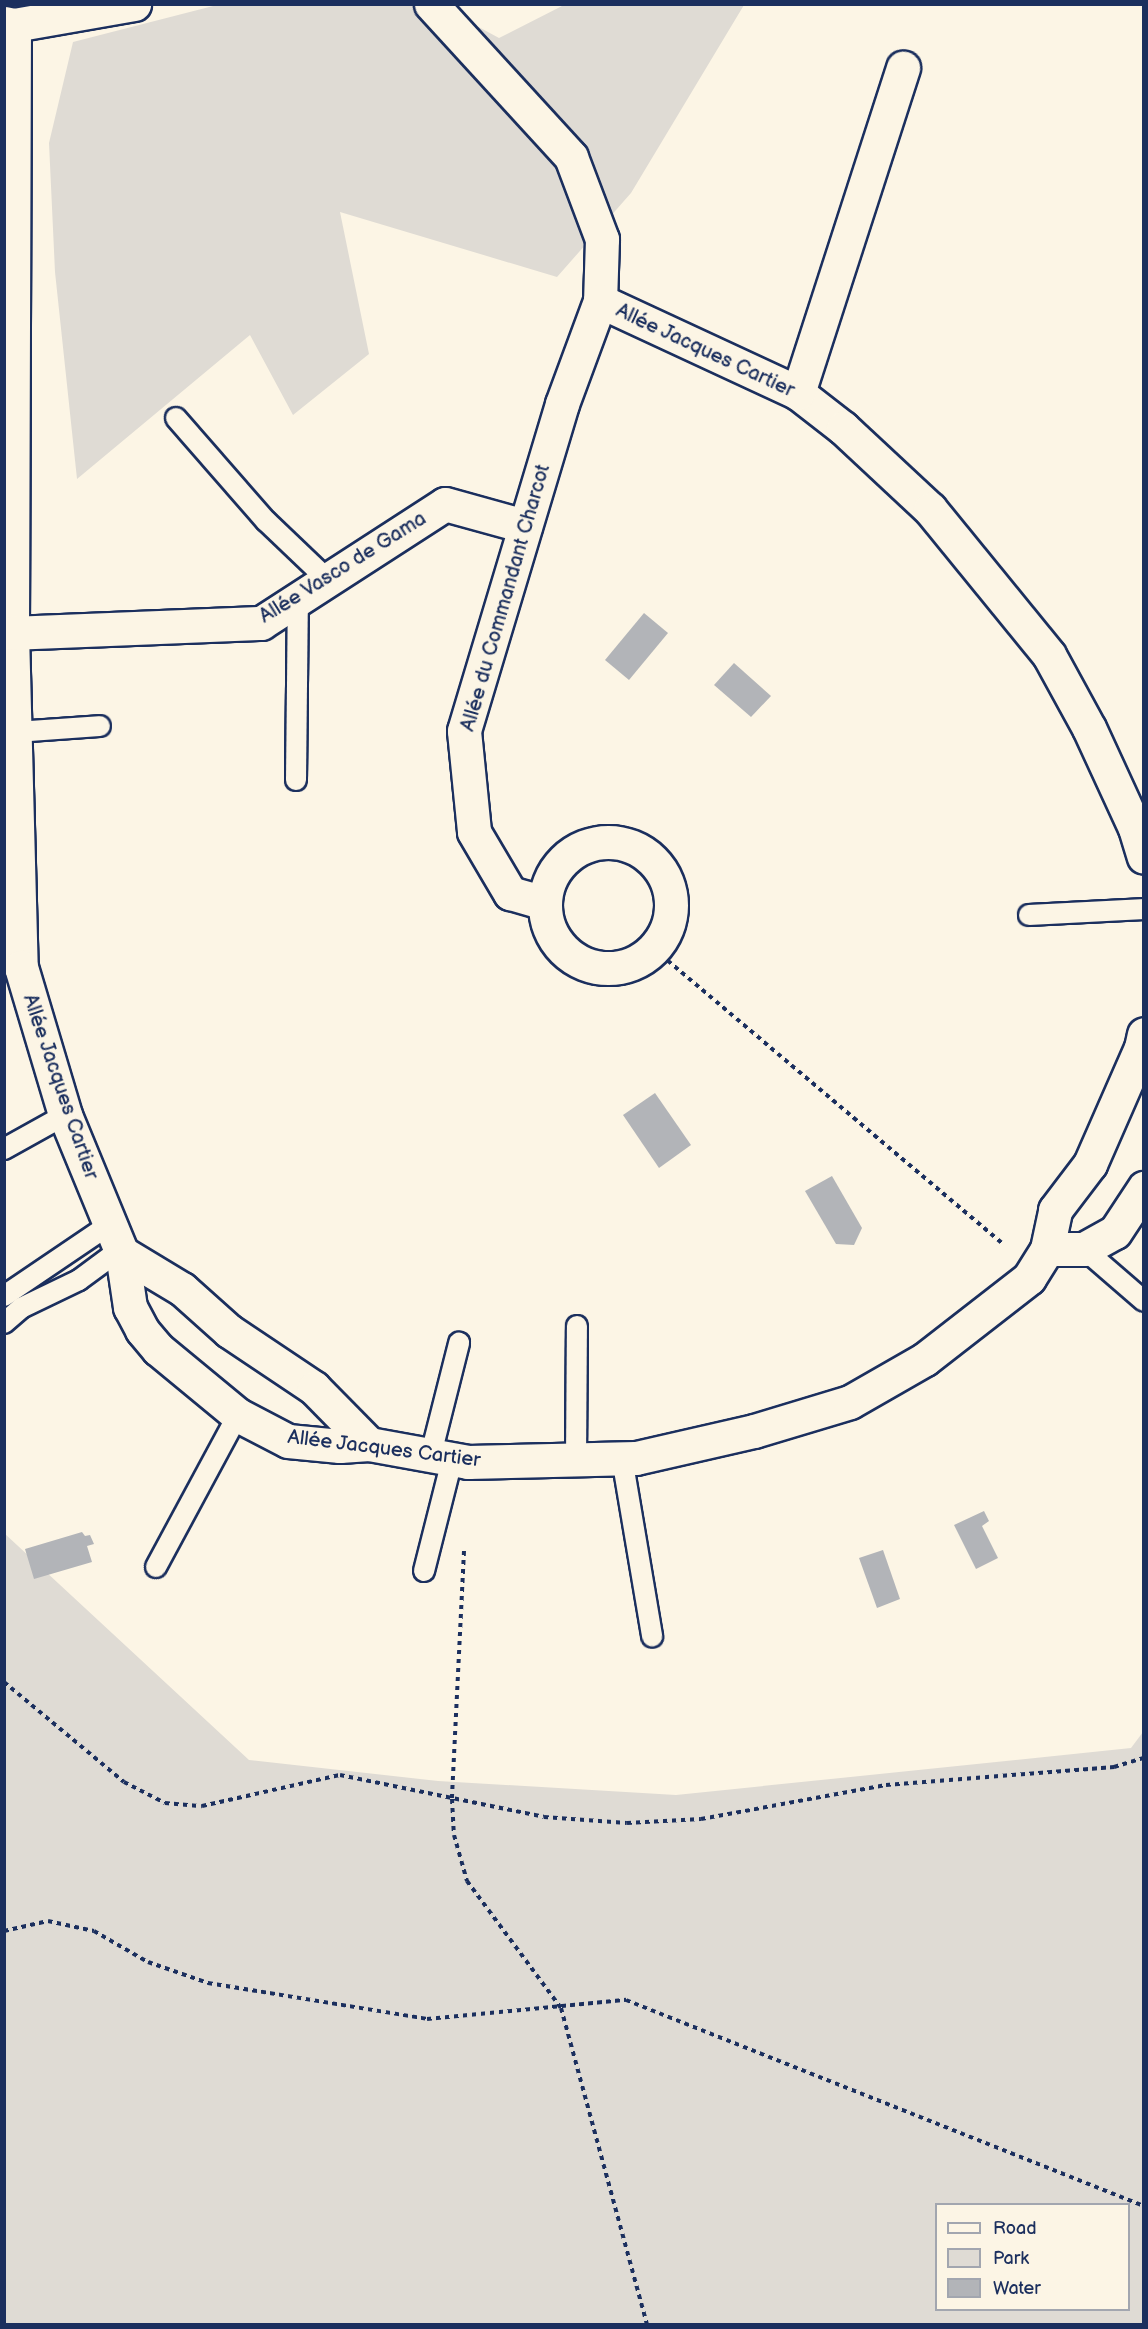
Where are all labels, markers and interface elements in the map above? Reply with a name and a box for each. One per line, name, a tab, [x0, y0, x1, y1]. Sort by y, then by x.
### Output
street label: Allée Jacques Cartier	[611, 299, 799, 403]
street label: Allée du Commandant Charcot	[456, 462, 556, 734]
street label: Allée Vasco de Gama	[255, 507, 431, 629]
street label: Allée Jacques Cartier	[17, 991, 103, 1183]
street label: Allée Jacques Cartier	[286, 1425, 482, 1473]
legend	[935, 2203, 1130, 2311]
text: Road	[993, 2218, 1037, 2239]
text: Park	[993, 2248, 1029, 2269]
text: Water	[993, 2278, 1041, 2299]

